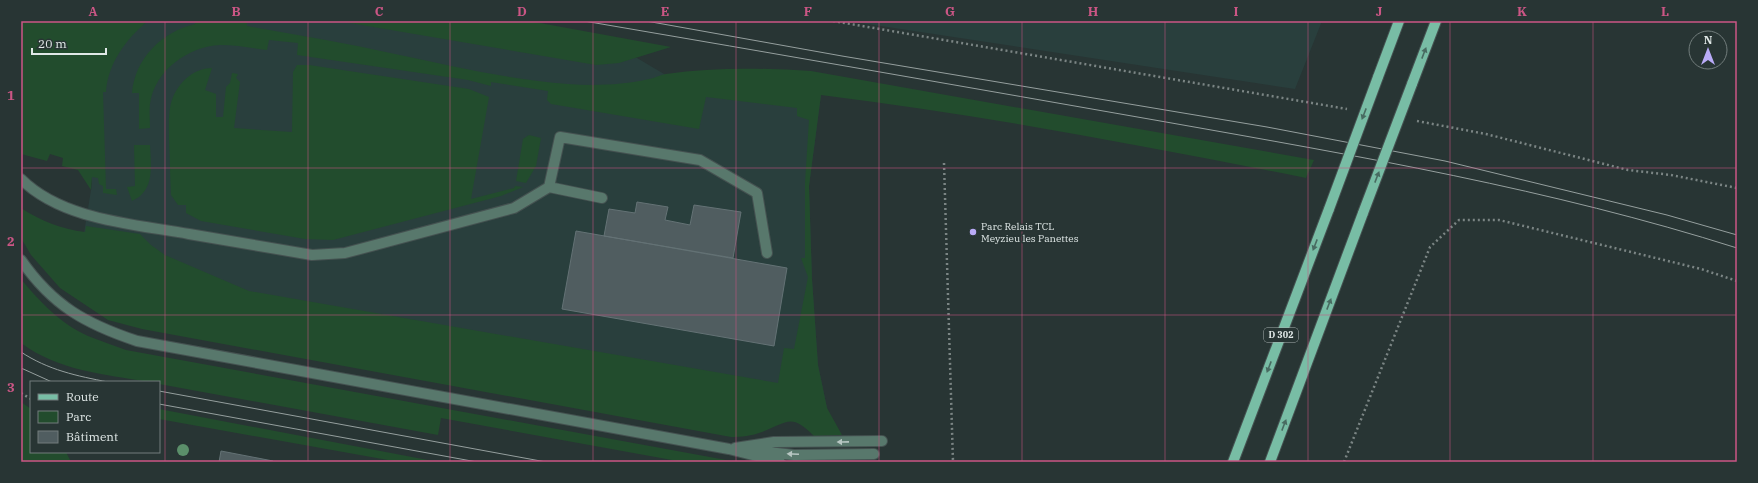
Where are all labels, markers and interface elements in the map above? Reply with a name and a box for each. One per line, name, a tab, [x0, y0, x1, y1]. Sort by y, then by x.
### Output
text: A	[88, 3, 98, 20]
text: B	[231, 3, 241, 20]
text: C	[375, 3, 384, 20]
text: D	[517, 3, 527, 20]
text: E	[661, 3, 669, 20]
text: F	[804, 3, 812, 20]
text: G	[945, 3, 955, 20]
text: H	[1088, 3, 1099, 20]
text: I	[1234, 3, 1239, 20]
text: J	[1376, 3, 1383, 20]
text: K	[1517, 3, 1527, 20]
text: L	[1661, 3, 1669, 20]
scale bar	[32, 30, 106, 56]
north arrow	[1688, 30, 1728, 70]
text: N	[1704, 33, 1713, 47]
text: 20 m	[38, 36, 67, 51]
one-way arrow	[1422, 46, 1428, 58]
text: 1	[7, 87, 15, 104]
one-way arrow	[1361, 108, 1367, 120]
one-way arrow	[1375, 170, 1381, 182]
place label: Parc Relais TCL Meyzieu les Panettes	[981, 220, 1079, 245]
marker: Parc Relais TCL Meyzieu les Panettes	[968, 227, 978, 237]
text: 2	[7, 233, 15, 250]
one-way arrow	[1311, 240, 1317, 252]
one-way arrow	[1327, 297, 1333, 309]
road number: D 302	[1264, 328, 1298, 342]
one-way arrow	[1265, 361, 1271, 373]
text: 3	[7, 379, 15, 396]
legend	[30, 381, 160, 453]
text: Route	[66, 389, 99, 404]
text: Parc	[66, 409, 91, 424]
one-way arrow	[1281, 419, 1287, 431]
text: Bâtiment	[66, 429, 118, 444]
one-way arrow	[836, 439, 849, 445]
one-way arrow	[787, 451, 799, 458]

